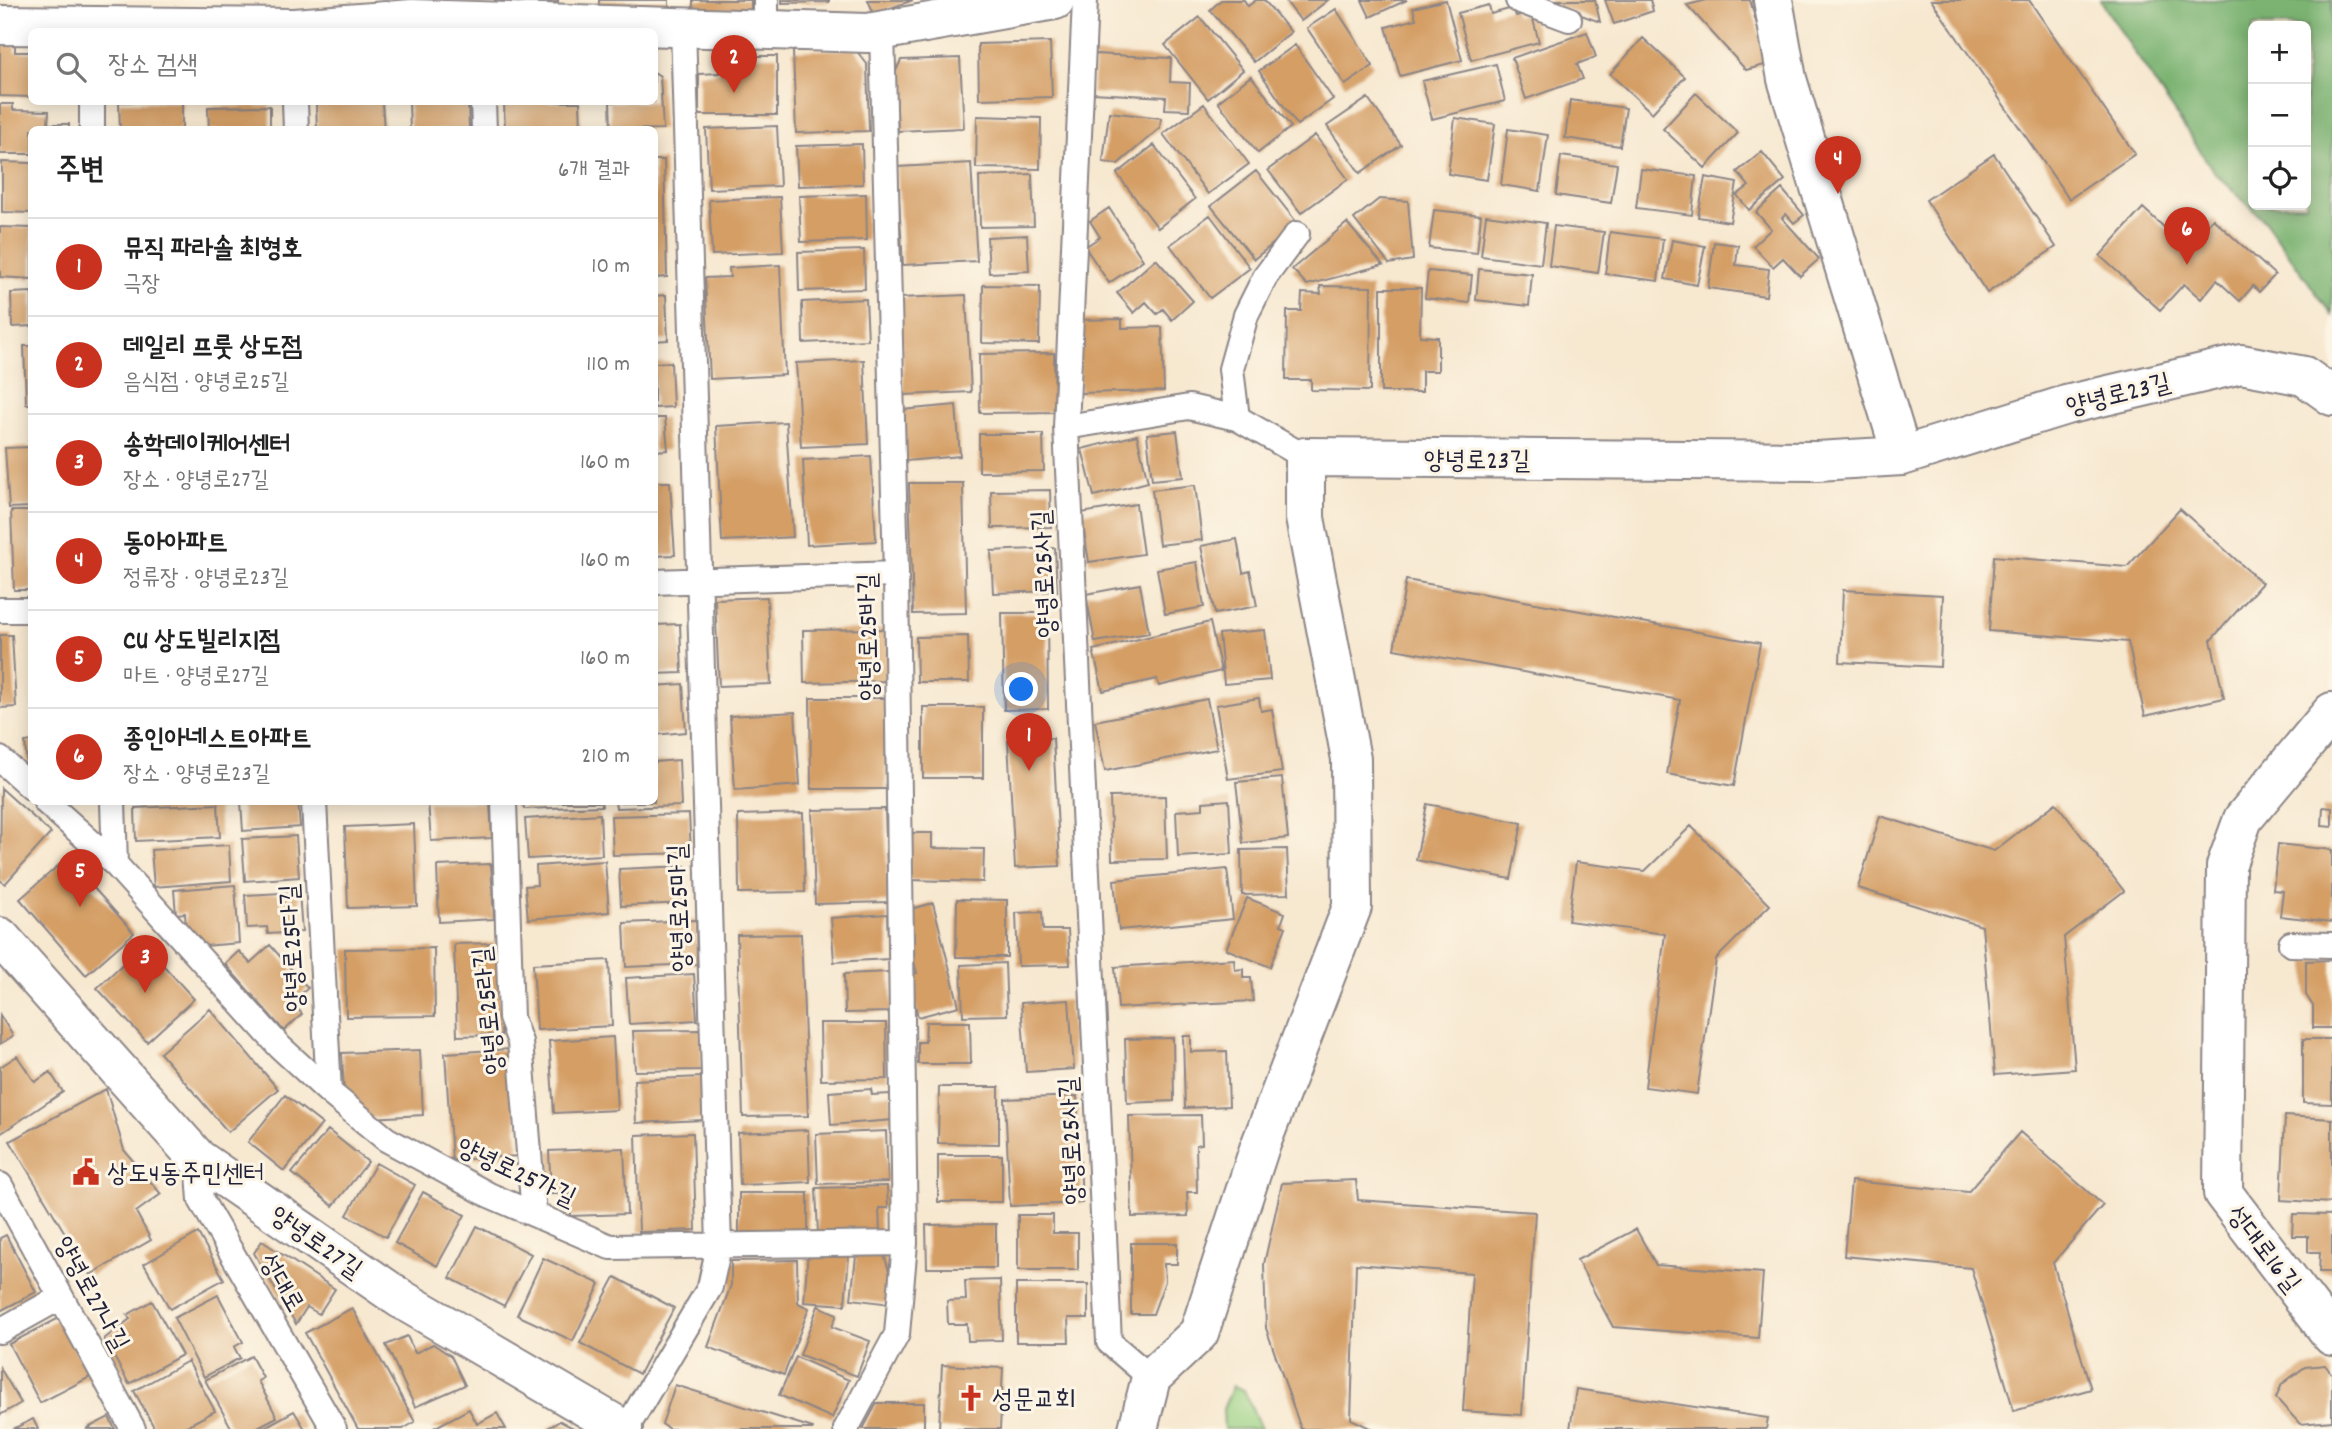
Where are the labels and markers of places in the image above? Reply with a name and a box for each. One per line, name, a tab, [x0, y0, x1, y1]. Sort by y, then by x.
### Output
pin: 2	[711, 35, 757, 93]
pin: 4	[1815, 136, 1861, 194]
pin: 6	[2164, 207, 2210, 265]
pin: 1	[1006, 713, 1052, 771]
pin: 5	[57, 849, 103, 907]
pin: 3	[122, 935, 168, 993]
public building icon: 상도4동주민센터	[71, 1157, 101, 1187]
place label: 상도4동주민센터	[107, 1157, 264, 1194]
church icon: 성문교회	[956, 1383, 986, 1413]
place label: 성문교회	[992, 1383, 1076, 1420]

